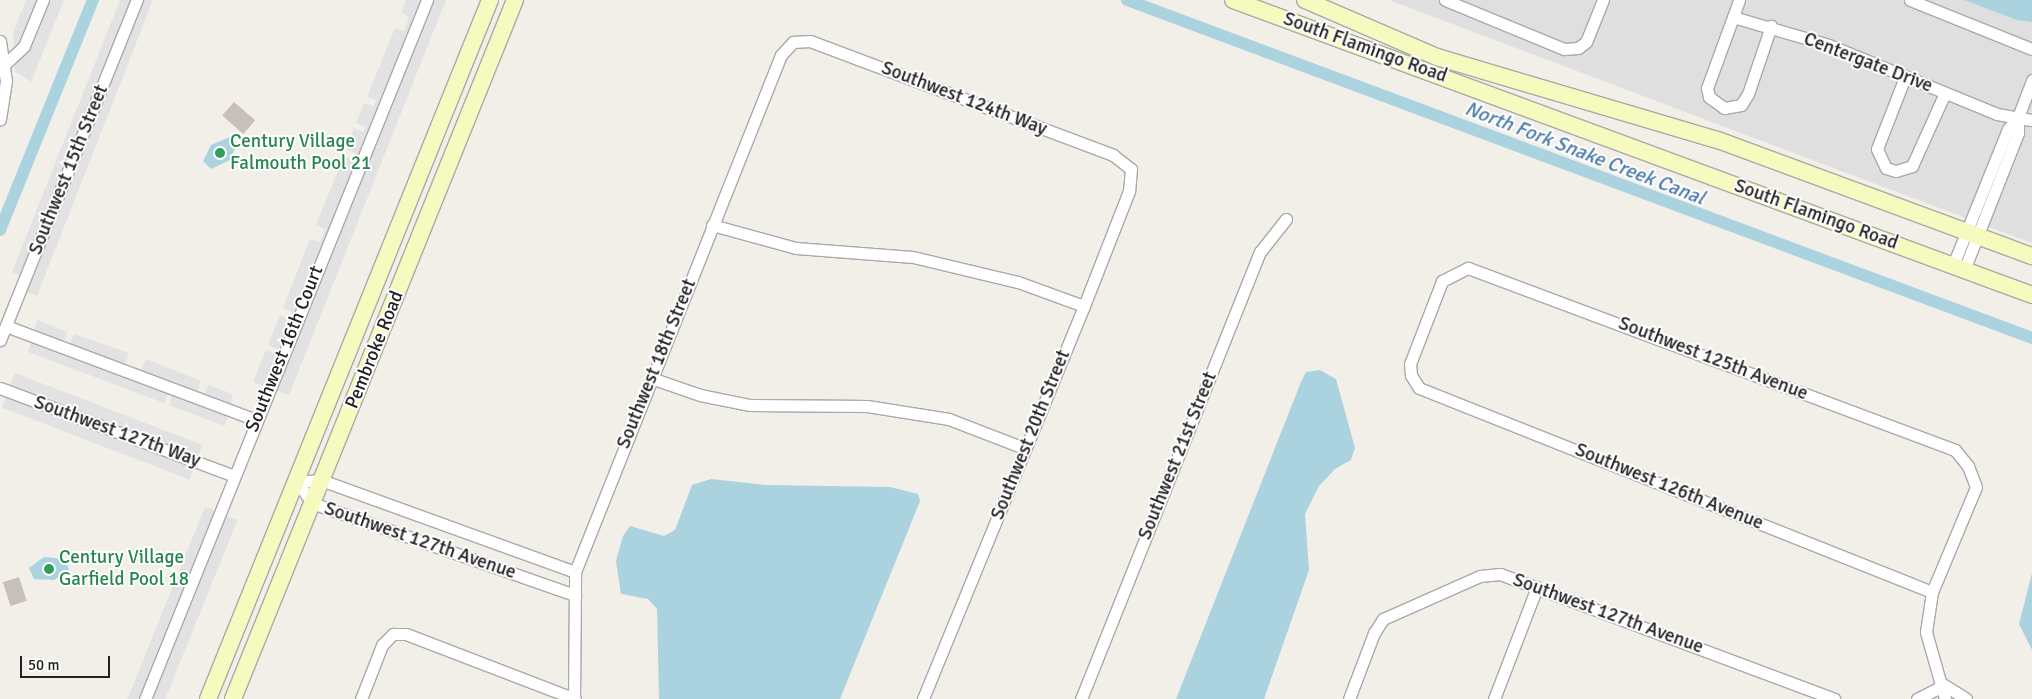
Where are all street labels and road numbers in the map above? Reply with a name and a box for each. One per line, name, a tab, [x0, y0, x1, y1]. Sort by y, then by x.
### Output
street label: South Flamingo Road	[1280, 8, 1450, 88]
street label: Centergate Drive	[1800, 28, 1936, 98]
street label: Southwest 124th Way	[878, 57, 1050, 141]
street label: Southwest 15th Street	[25, 82, 113, 258]
street label: South Flamingo Road	[1731, 175, 1901, 255]
street label: Southwest 16th Court	[241, 263, 329, 435]
street label: Southwest 18th Street	[613, 276, 701, 452]
street label: Pembroke Road	[341, 288, 409, 412]
street label: Southwest 125th Avenue	[1615, 312, 1811, 406]
street label: Southwest 20th Street	[987, 347, 1075, 523]
street label: Southwest 21st Street	[1134, 369, 1222, 543]
street label: Southwest 127th Way	[31, 391, 203, 473]
street label: Southwest 126th Avenue	[1572, 439, 1766, 535]
street label: Southwest 127th Avenue	[321, 497, 519, 585]
street label: Southwest 127th Avenue	[1510, 569, 1706, 659]

